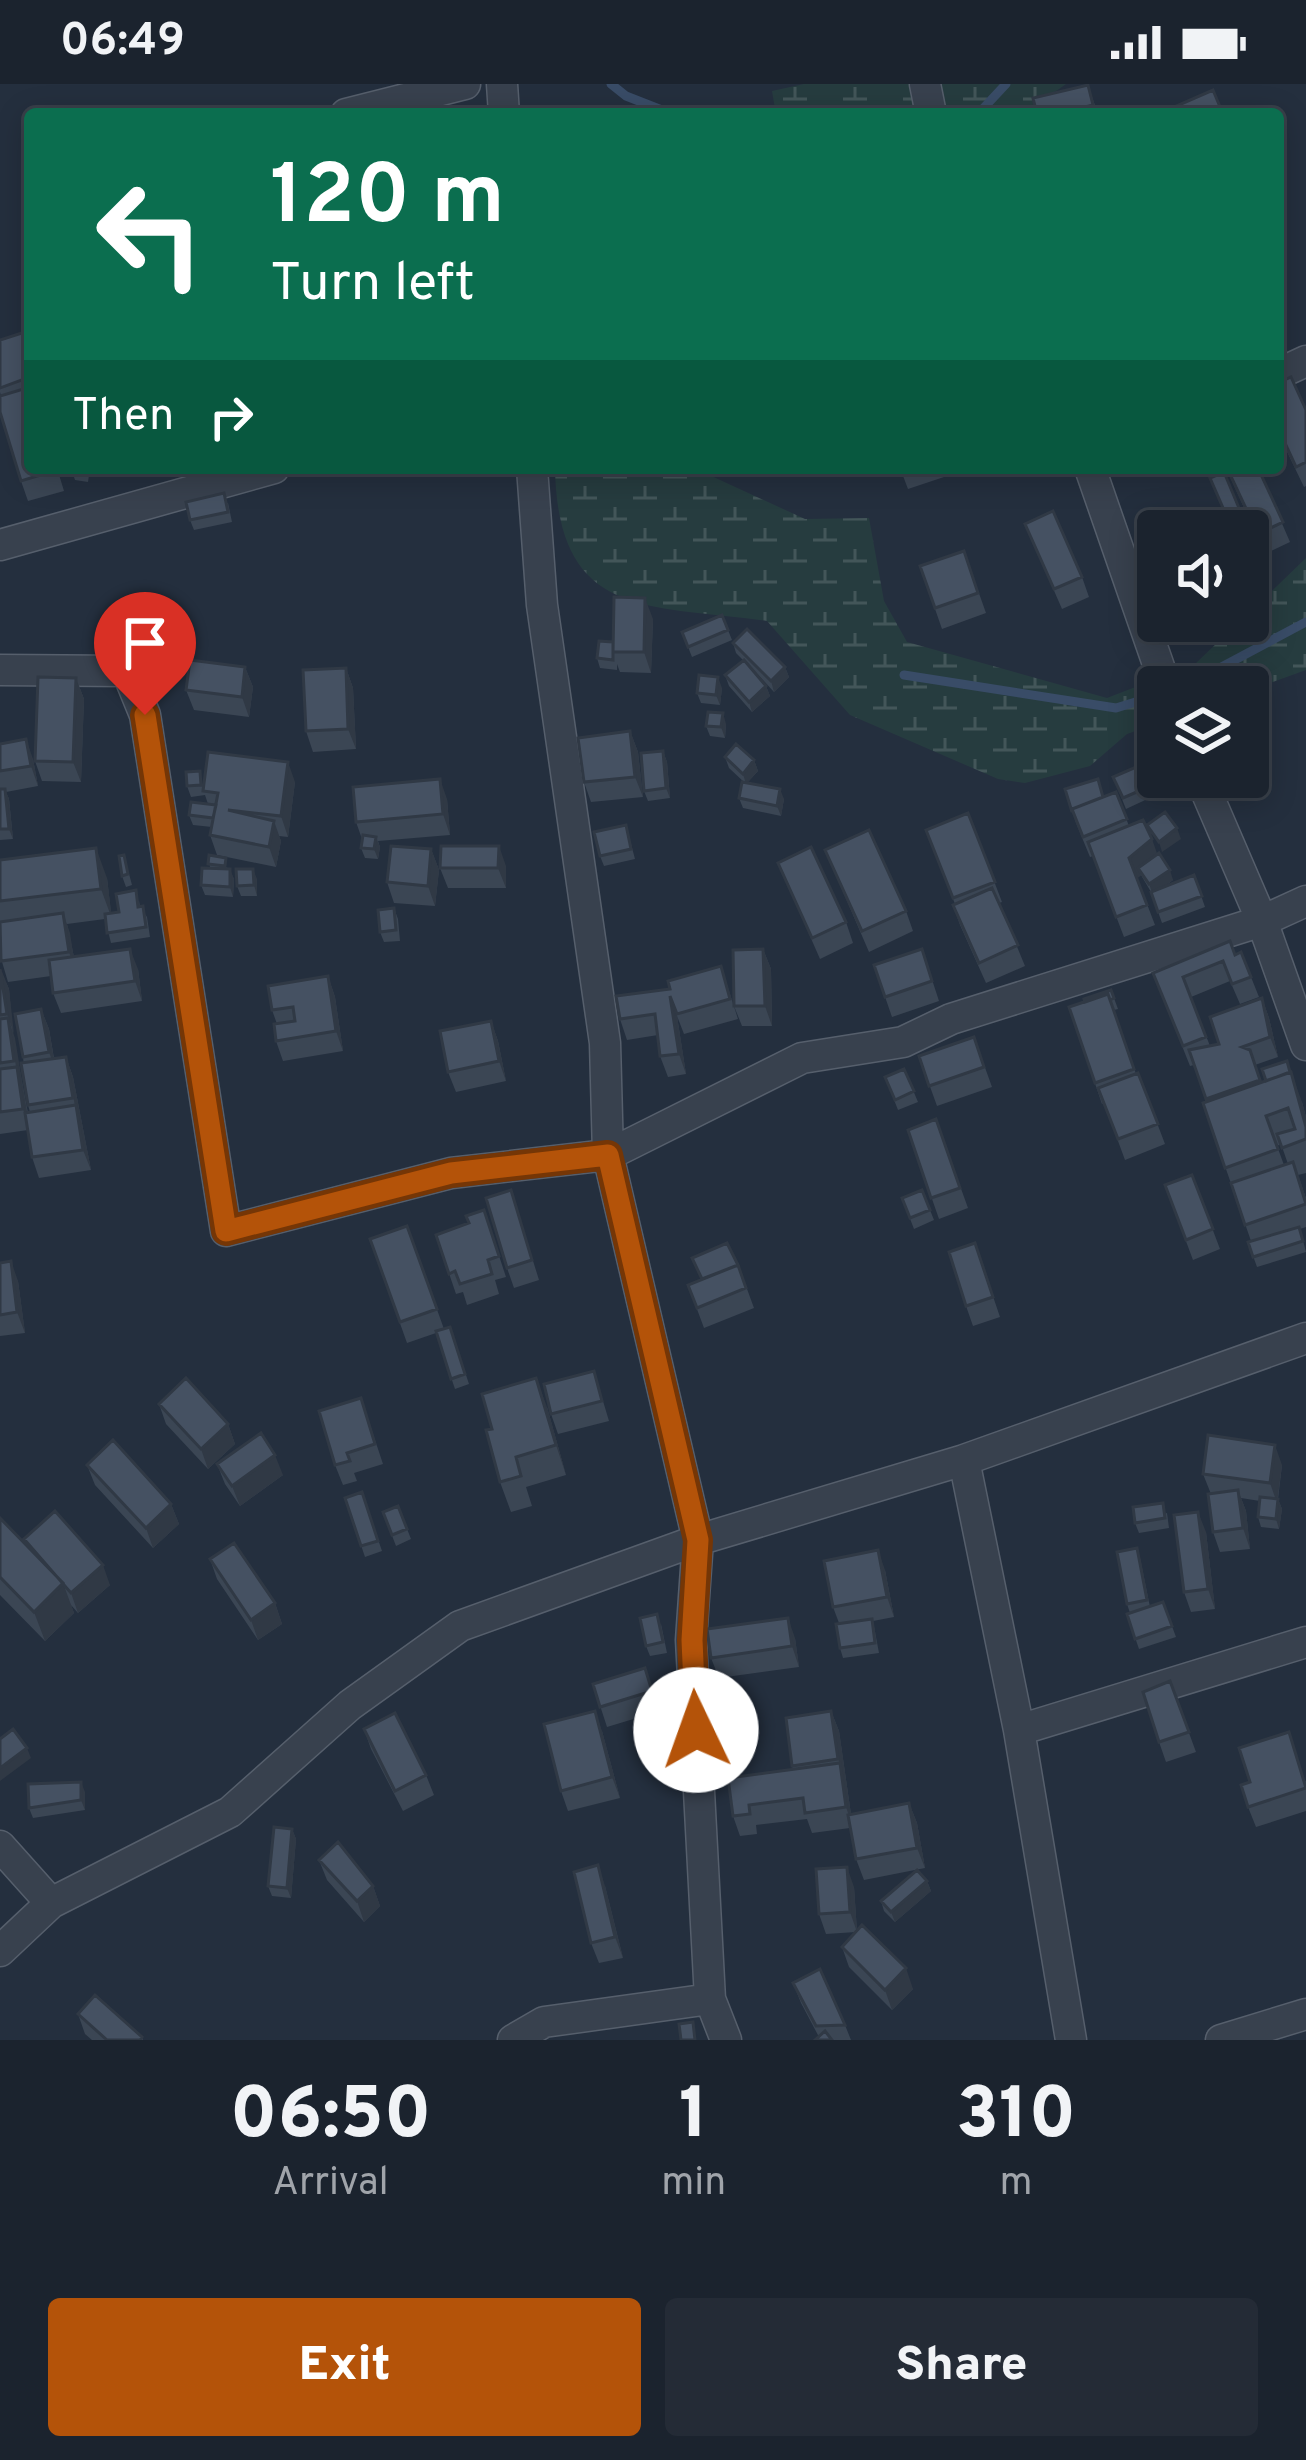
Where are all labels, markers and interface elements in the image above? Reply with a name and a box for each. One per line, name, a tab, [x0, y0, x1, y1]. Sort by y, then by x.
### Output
text: 06:49	[60, 14, 185, 71]
text: 120 m	[270, 147, 505, 253]
icon: left	[72, 156, 228, 312]
text: Turn left	[270, 251, 475, 320]
icon: right	[198, 384, 264, 450]
text: Then	[72, 389, 174, 446]
map controls	[1137, 510, 1269, 798]
button: sound	[1137, 510, 1269, 642]
pin	[94, 592, 196, 715]
icon: arrive	[112, 610, 178, 676]
button: layers	[1137, 666, 1269, 798]
position arrow	[633, 1667, 759, 1793]
text: 06:50	[230, 2072, 431, 2164]
text: 1	[679, 2072, 708, 2164]
text: 310	[956, 2072, 1076, 2164]
text: Arrival	[273, 2160, 389, 2209]
text: min	[661, 2160, 726, 2209]
text: m	[1000, 2160, 1033, 2209]
button: Exit	[48, 2298, 641, 2436]
button: Share	[665, 2298, 1258, 2436]

